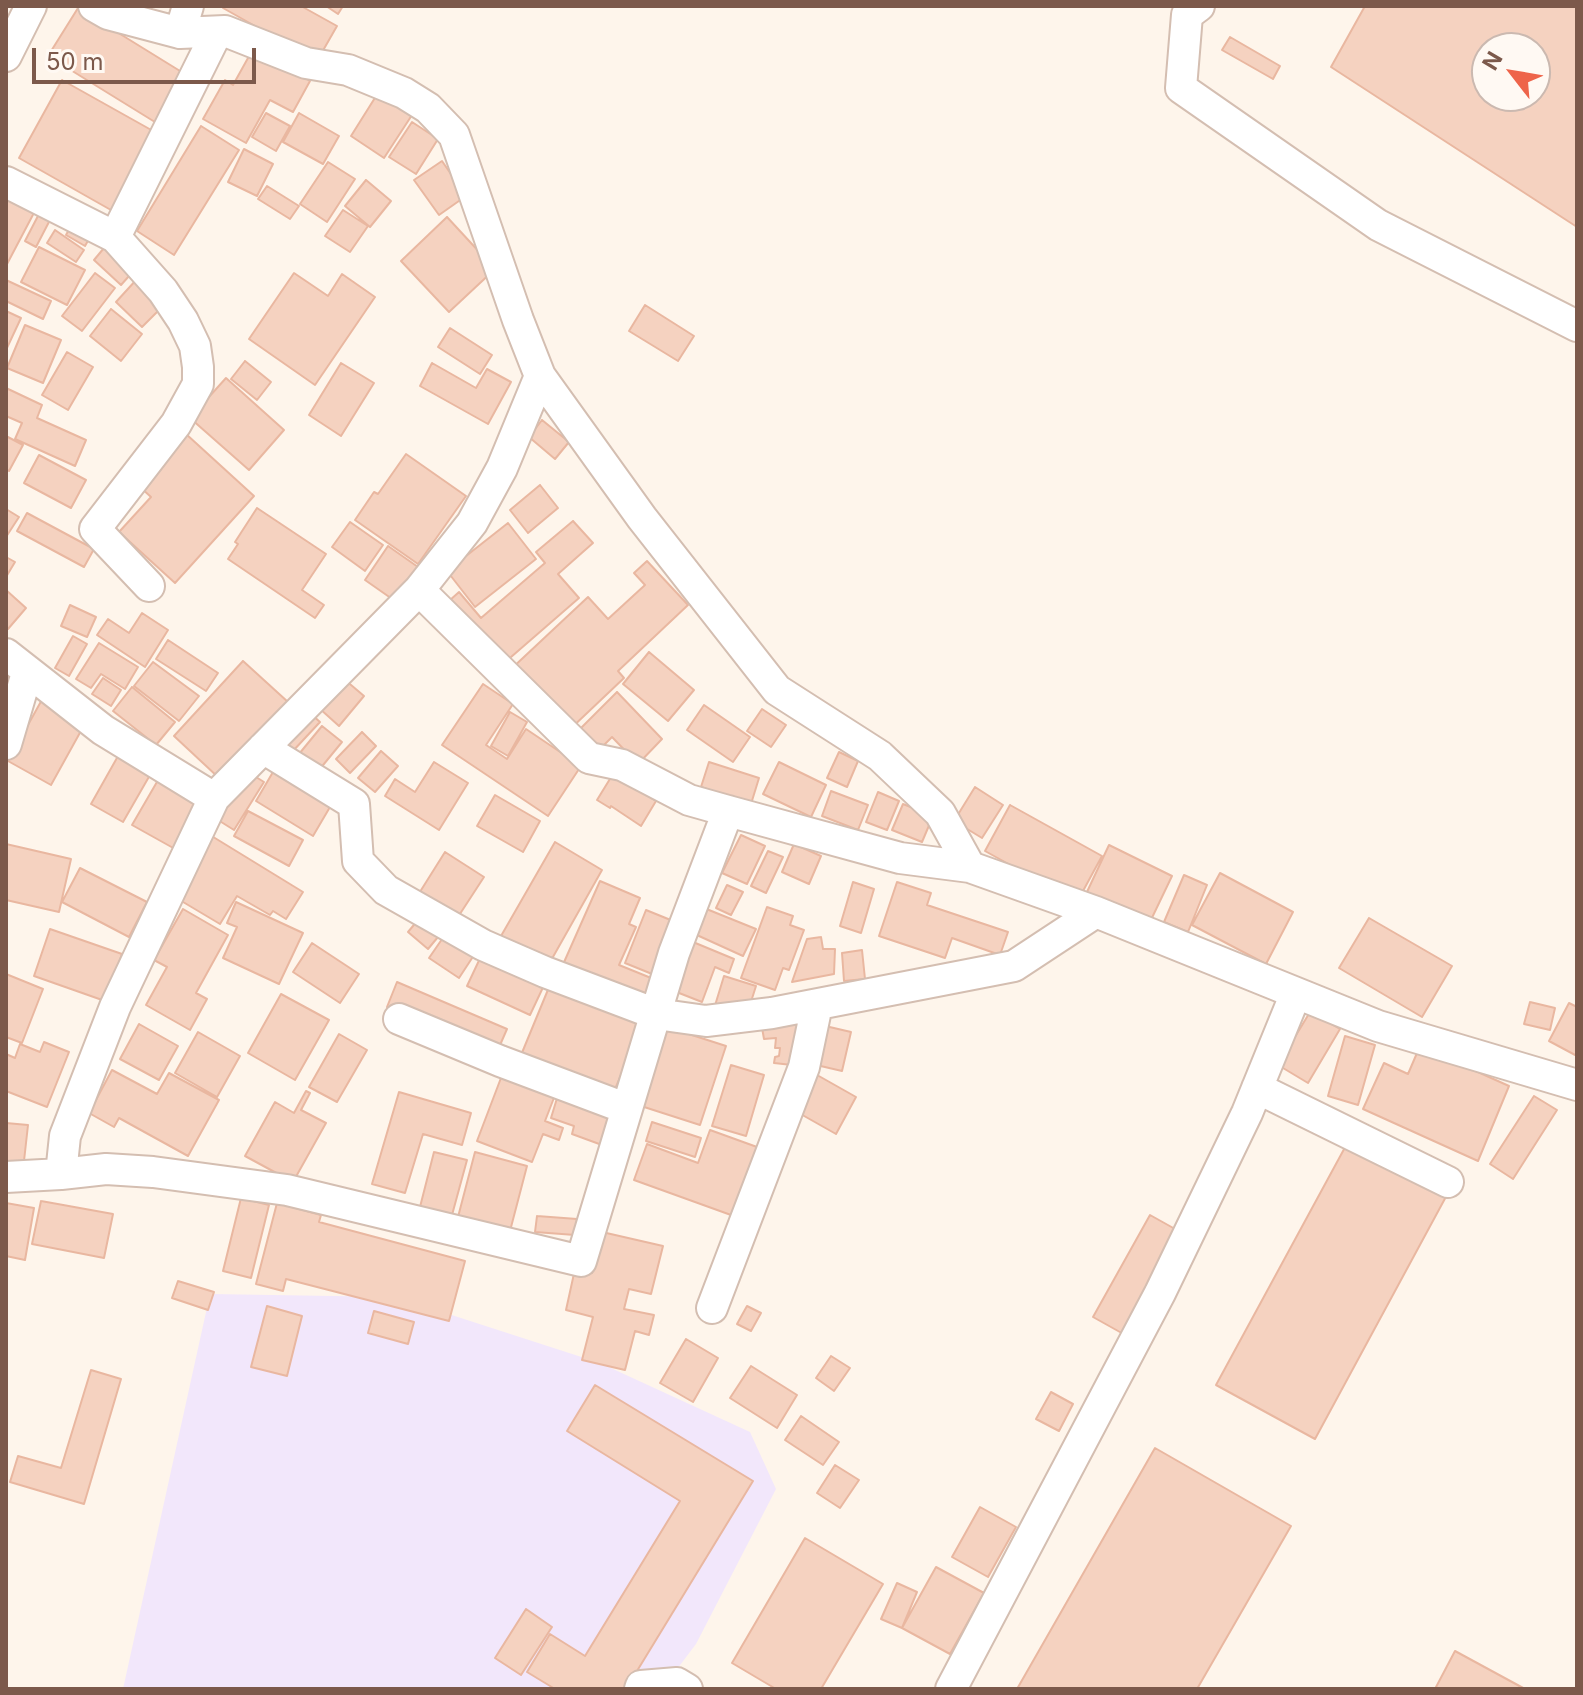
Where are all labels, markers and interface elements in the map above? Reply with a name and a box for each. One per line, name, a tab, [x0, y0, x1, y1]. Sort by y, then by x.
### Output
scale bar	[36, 32, 260, 82]
north arrow	[1471, 32, 1551, 112]
text: 50 m	[46, 47, 104, 76]
text: N	[1477, 47, 1508, 75]

